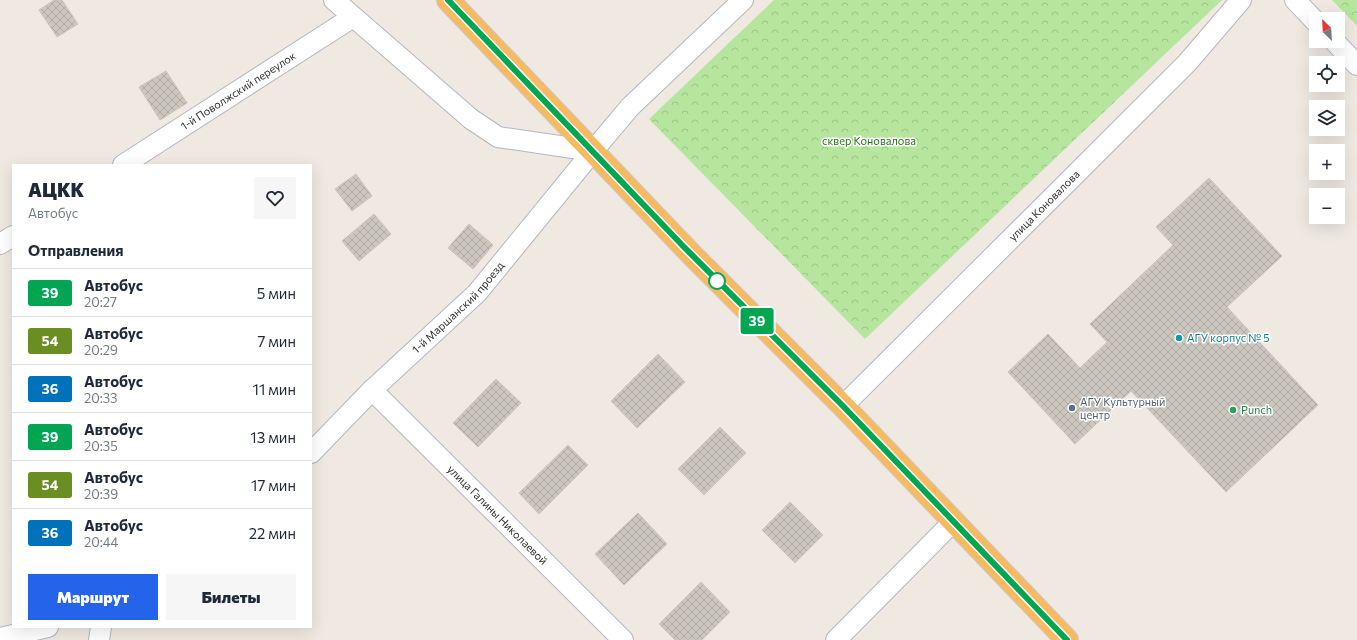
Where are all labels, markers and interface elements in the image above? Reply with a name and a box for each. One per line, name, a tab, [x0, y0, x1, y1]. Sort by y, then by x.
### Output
north arrow	[1309, 12, 1345, 48]
map controls	[1309, 12, 1345, 224]
street label: 1-й Поволжский переулок	[178, 49, 298, 132]
button: locate	[1309, 56, 1345, 92]
button: layers	[1309, 100, 1345, 136]
park label: сквер Коновалова	[822, 134, 916, 147]
button: +	[1309, 144, 1345, 180]
street label: улица Коновалова	[1006, 167, 1082, 243]
button: heart	[254, 177, 296, 219]
text: АЦКК	[28, 178, 84, 201]
button: −	[1309, 188, 1345, 224]
text: Автобус	[28, 205, 78, 221]
text: Отправления	[28, 241, 124, 259]
street label: 1-й Маршанский проезд	[409, 258, 506, 356]
unlabelled marker	[708, 272, 726, 290]
text: Автобус	[84, 276, 143, 294]
text: 39	[42, 284, 58, 301]
text: 5 мин	[257, 284, 296, 302]
text: 20:27	[84, 294, 117, 310]
line badge: 39	[739, 308, 775, 334]
text: 39	[749, 312, 765, 329]
text: Автобус	[84, 324, 143, 342]
place label: АГУ корпус № 5	[1187, 331, 1270, 344]
text: 54	[42, 332, 58, 349]
text: 7 мин	[257, 332, 296, 350]
marker: АГУ корпус № 5	[1174, 333, 1184, 343]
text: 20:29	[84, 342, 118, 358]
text: Автобус	[84, 372, 143, 390]
text: 36	[42, 380, 58, 397]
text: 11 мин	[252, 380, 296, 398]
text: 20:33	[84, 390, 118, 406]
place label: АГУ Культурный центр	[1080, 395, 1165, 421]
marker: АГУ Культурный центр	[1067, 403, 1077, 413]
place label: Punch	[1241, 403, 1272, 416]
marker: Punch	[1228, 405, 1238, 415]
text: Автобус	[84, 420, 143, 438]
text: 39	[42, 428, 58, 445]
text: 13 мин	[250, 428, 296, 446]
text: 20:35	[84, 438, 118, 454]
street label: улица Галины Николаевой	[445, 462, 550, 567]
text: Автобус	[84, 468, 143, 486]
text: 54	[42, 476, 58, 493]
text: 17 мин	[251, 476, 296, 494]
text: 20:39	[84, 486, 118, 502]
text: Автобус	[84, 516, 143, 534]
text: 36	[42, 524, 58, 541]
text: 22 мин	[249, 524, 296, 542]
text: 20:44	[84, 534, 118, 550]
button: Маршрут	[28, 574, 158, 620]
button: Билеты	[166, 574, 296, 620]

